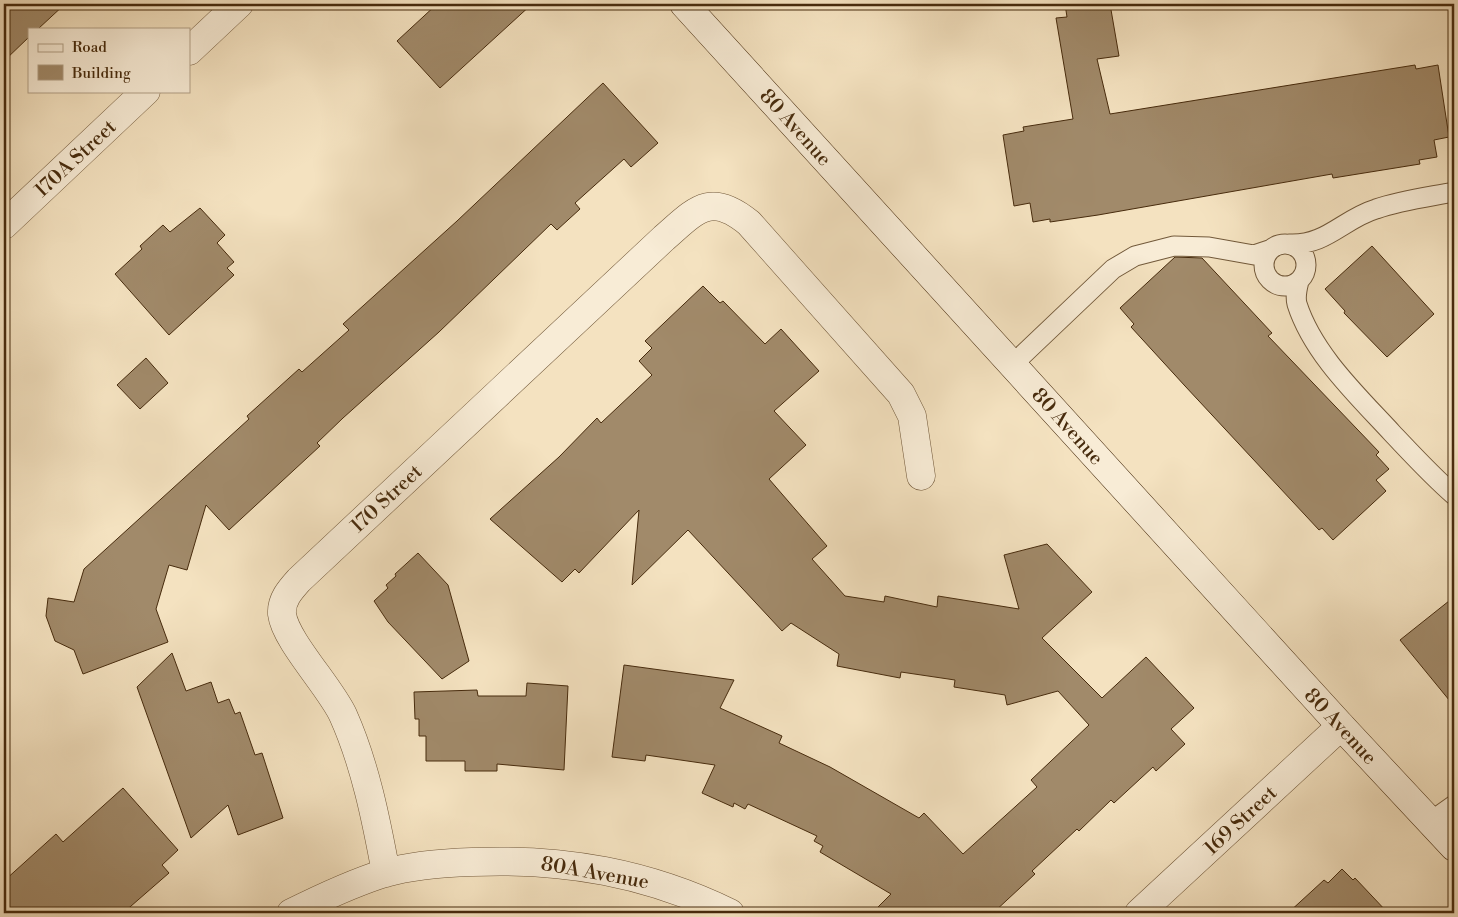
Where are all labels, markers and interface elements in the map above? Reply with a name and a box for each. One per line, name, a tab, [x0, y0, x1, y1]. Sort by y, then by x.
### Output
legend	[28, 28, 190, 92]
text: Road	[72, 38, 107, 57]
text: Building	[71, 64, 131, 83]
street label: 80 Avenue	[754, 84, 836, 172]
street label: 170A Street	[30, 115, 122, 203]
street label: 80 Avenue	[1026, 383, 1108, 471]
street label: 170 Street	[346, 460, 428, 539]
street label: 80 Avenue	[1298, 684, 1382, 770]
street label: 169 Street	[1199, 781, 1283, 861]
street label: 80A Avenue	[539, 852, 651, 895]

